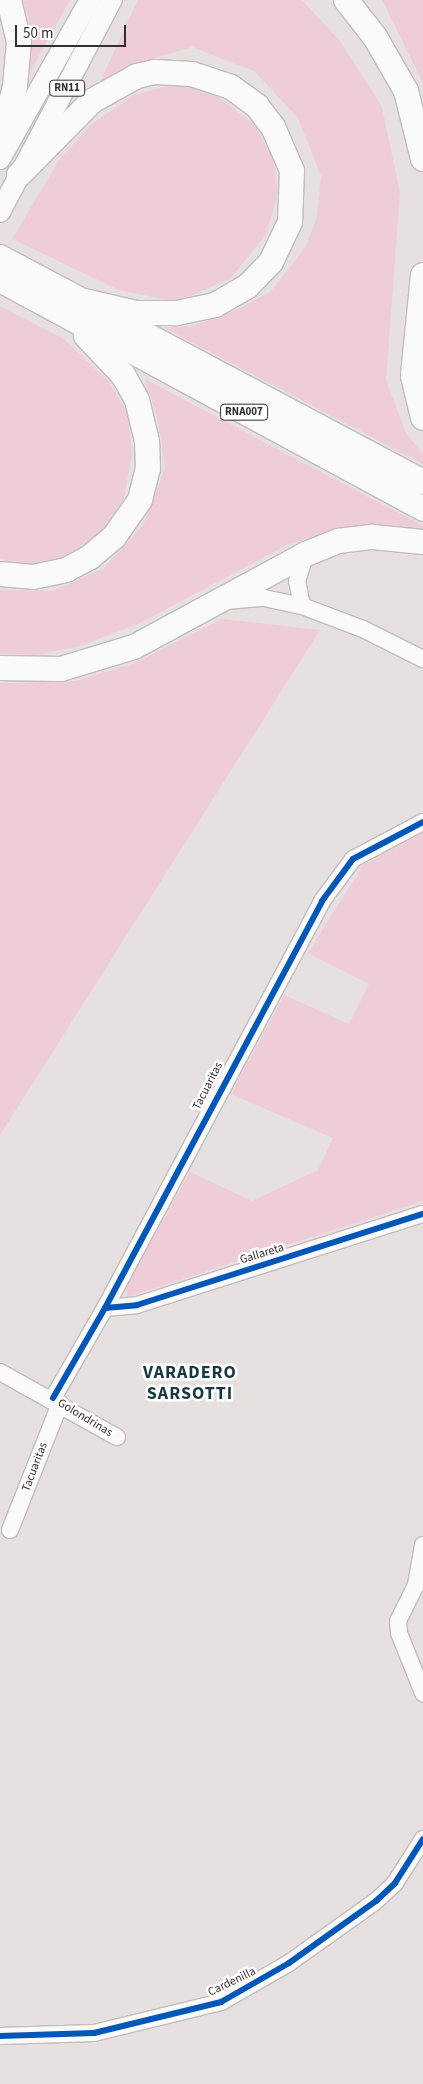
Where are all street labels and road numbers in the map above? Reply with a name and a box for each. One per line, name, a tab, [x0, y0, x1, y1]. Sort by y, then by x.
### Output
road number: RN11	[48, 80, 86, 96]
road number: RNA007	[219, 404, 269, 421]
street label: Tacuaritas	[190, 1060, 226, 1112]
street label: Gallareta	[238, 1240, 286, 1268]
street label: Golondrinas	[55, 1396, 115, 1440]
street label: Tacuaritas	[19, 1440, 51, 1494]
street label: Cardenilla	[206, 1964, 258, 2000]

